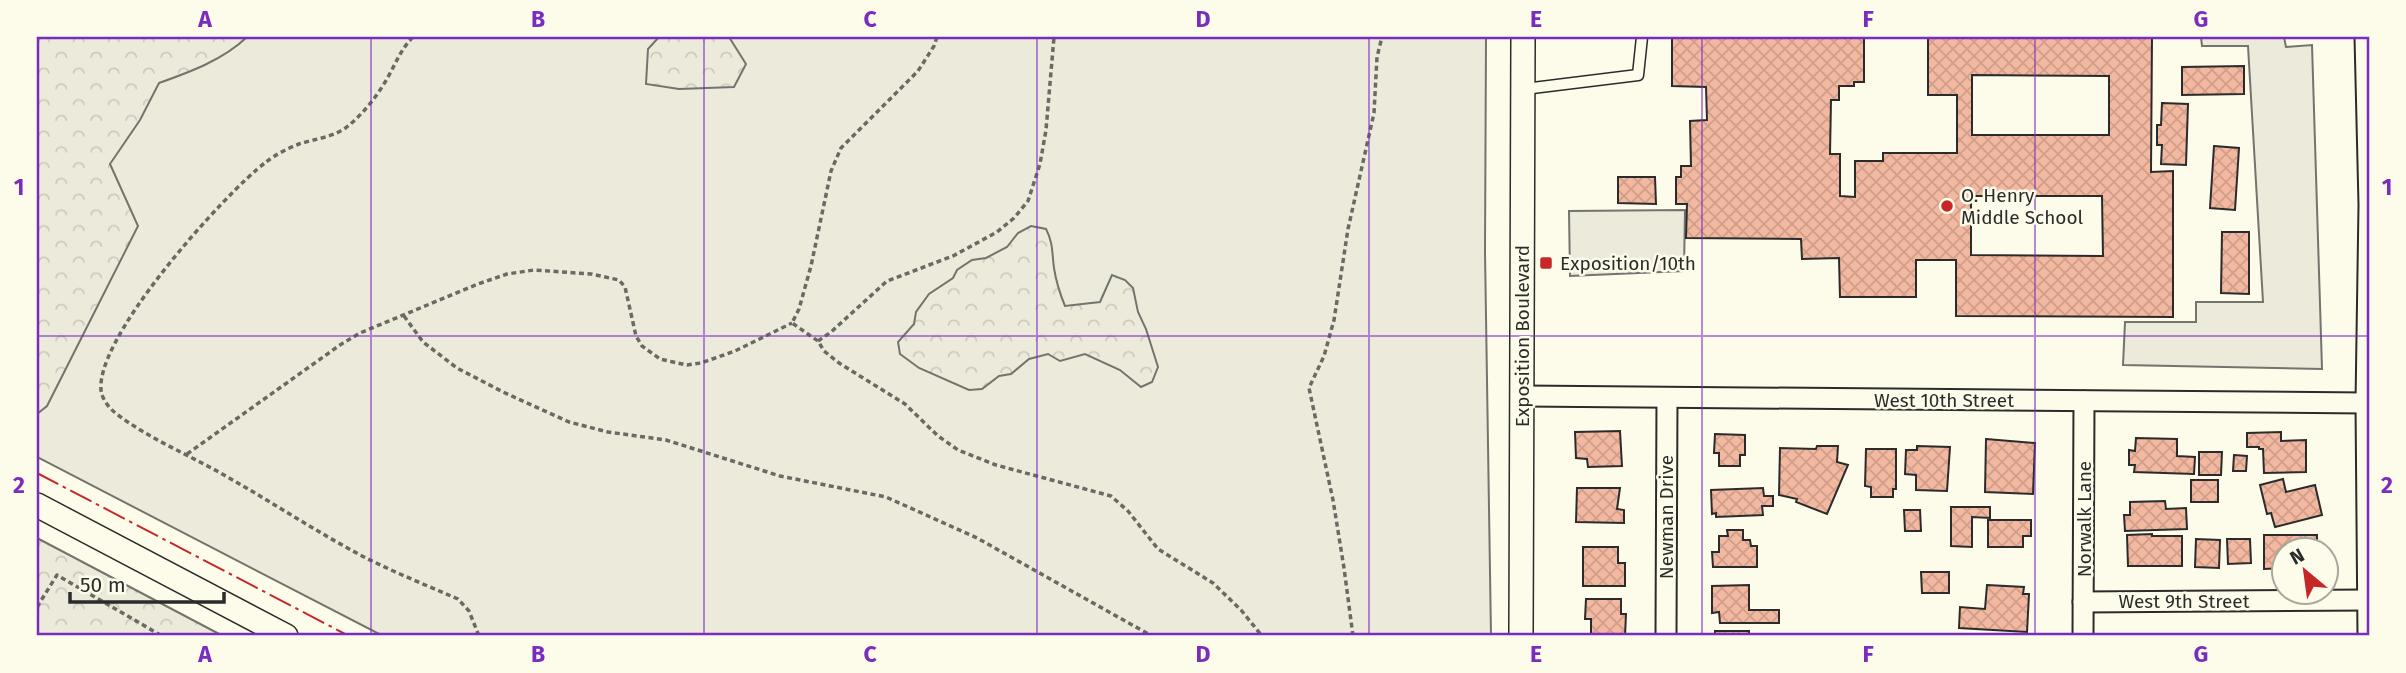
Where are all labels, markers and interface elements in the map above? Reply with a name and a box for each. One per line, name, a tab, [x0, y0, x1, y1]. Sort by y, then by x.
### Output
text: A	[197, 5, 212, 33]
text: B	[531, 5, 545, 33]
text: C	[863, 5, 877, 33]
text: D	[1196, 5, 1211, 33]
text: E	[1530, 5, 1542, 33]
text: F	[1862, 5, 1874, 33]
text: G	[2194, 5, 2208, 33]
text: 1	[14, 173, 24, 201]
text: 1	[2382, 173, 2392, 201]
place label: O. Henry Middle School	[1961, 184, 2083, 229]
marker: O. Henry Middle School	[1939, 198, 1955, 214]
street label: Exposition Boulevard	[1511, 245, 1534, 427]
place label: Exposition/10th	[1560, 252, 1696, 275]
marker: Exposition/10th	[1538, 255, 1554, 271]
street label: West 10th Street	[1874, 389, 2014, 412]
street label: Newman Drive	[1655, 455, 1678, 579]
street label: Norwalk Lane	[2073, 461, 2096, 577]
text: 2	[13, 471, 25, 499]
text: 2	[2381, 471, 2393, 499]
north arrow	[2270, 536, 2340, 606]
text: N	[2286, 543, 2308, 570]
scale bar	[70, 561, 224, 605]
text: 50 m	[80, 572, 126, 598]
street label: West 9th Street	[2118, 590, 2250, 613]
text: A	[197, 640, 212, 668]
text: B	[531, 640, 545, 668]
text: C	[863, 640, 877, 668]
text: D	[1196, 640, 1211, 668]
text: E	[1530, 640, 1542, 668]
text: F	[1862, 640, 1874, 668]
text: G	[2194, 640, 2208, 668]

